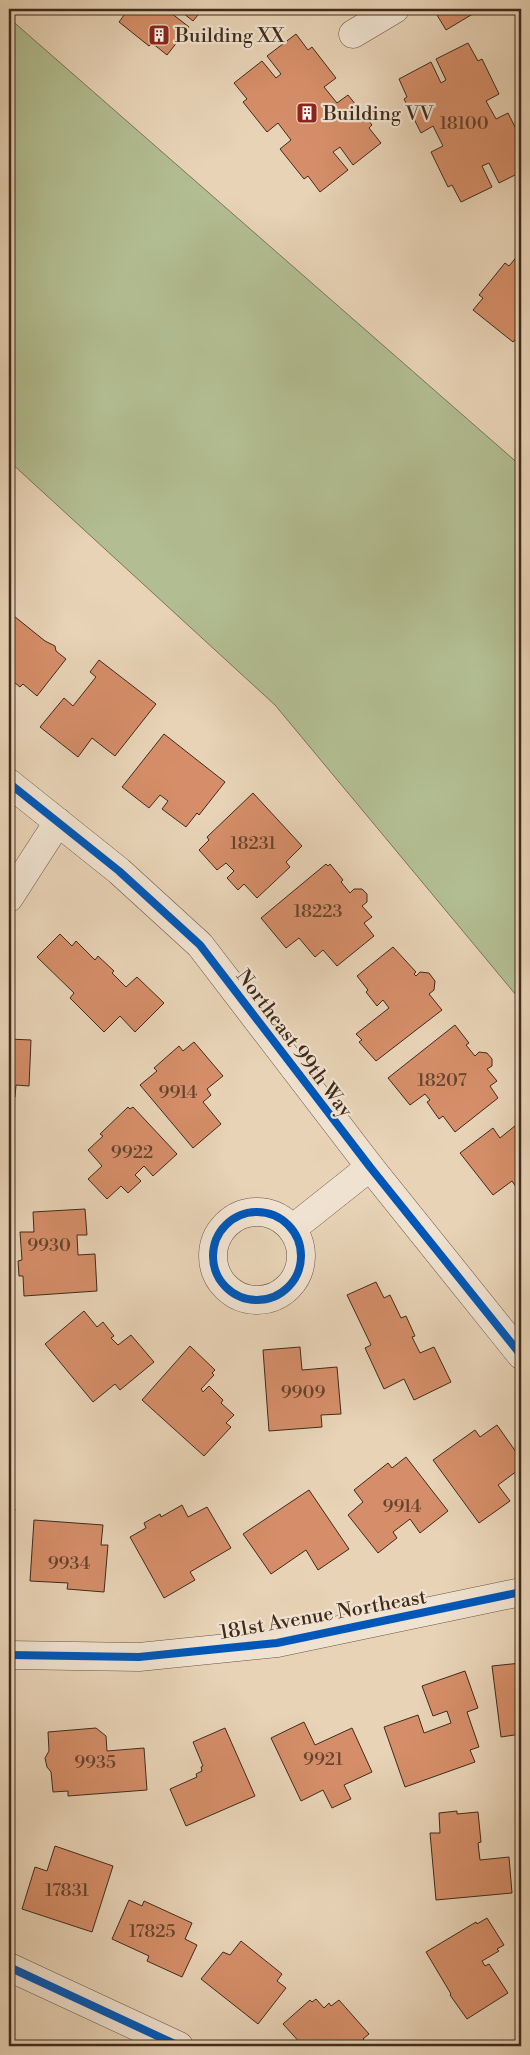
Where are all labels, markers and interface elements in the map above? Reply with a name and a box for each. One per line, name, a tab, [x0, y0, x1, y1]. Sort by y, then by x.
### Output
building icon: Building XX	[147, 23, 171, 47]
place label: Building XX	[174, 24, 285, 49]
building icon: Building VV	[295, 101, 319, 125]
place label: Building VV	[322, 102, 435, 127]
house number: 18100	[439, 112, 489, 135]
house number: 18231	[230, 832, 276, 855]
house number: 18223	[294, 900, 343, 923]
street label: Northeast 99th Way	[230, 965, 358, 1123]
house number: 18207	[417, 1069, 467, 1092]
house number: 9914	[159, 1081, 198, 1104]
house number: 9922	[111, 1141, 153, 1164]
house number: 9930	[27, 1234, 71, 1257]
house number: 9909	[281, 1381, 325, 1404]
house number: 9914	[383, 1495, 422, 1518]
house number: 9934	[48, 1552, 91, 1575]
street label: 181st Avenue Northeast	[218, 1585, 429, 1646]
house number: 9921	[303, 1748, 343, 1771]
house number: 9935	[74, 1751, 116, 1774]
house number: 17831	[45, 1879, 89, 1902]
house number: 17825	[129, 1920, 175, 1943]

